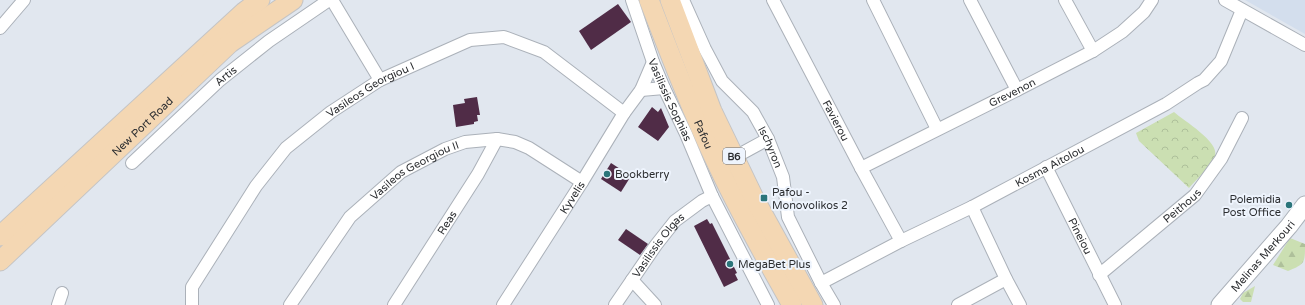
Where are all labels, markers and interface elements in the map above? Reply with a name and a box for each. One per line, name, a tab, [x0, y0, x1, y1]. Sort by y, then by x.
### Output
street label: Vasilissis Sophias	[645, 57, 694, 143]
street label: Vasileos Georgiou I	[324, 60, 416, 120]
street label: Artis	[212, 63, 239, 89]
street label: Grevenon	[987, 76, 1038, 110]
street label: New Port Road	[109, 94, 176, 159]
street label: Favierou	[820, 98, 852, 143]
street label: Pafou	[691, 118, 715, 151]
street label: Ischyron	[755, 124, 785, 170]
street label: Vasileos Georgiou II	[368, 139, 461, 203]
street label: Kosma Aitolou	[1013, 143, 1087, 190]
road number: B6	[723, 148, 745, 164]
place label: Bookberry	[615, 168, 670, 181]
marker: Bookberry	[602, 169, 612, 179]
street label: Kyvelis	[557, 179, 588, 216]
place label: Pafou - Monovolikos 2	[772, 186, 848, 212]
street label: Peithous	[1161, 187, 1204, 226]
marker: Pafou - Monovolikos 2	[759, 193, 769, 203]
place label: Polemidia Post Office	[1222, 193, 1281, 219]
marker: Polemidia Post Office	[1284, 200, 1294, 210]
street label: Reas	[435, 209, 460, 237]
street label: Vasilissis Olgas	[630, 210, 687, 280]
street label: Pineiou	[1065, 216, 1095, 257]
street label: Melinas Merkouri	[1228, 218, 1298, 295]
place label: MegaBet Plus	[738, 258, 811, 271]
marker: MegaBet Plus	[725, 259, 735, 269]

